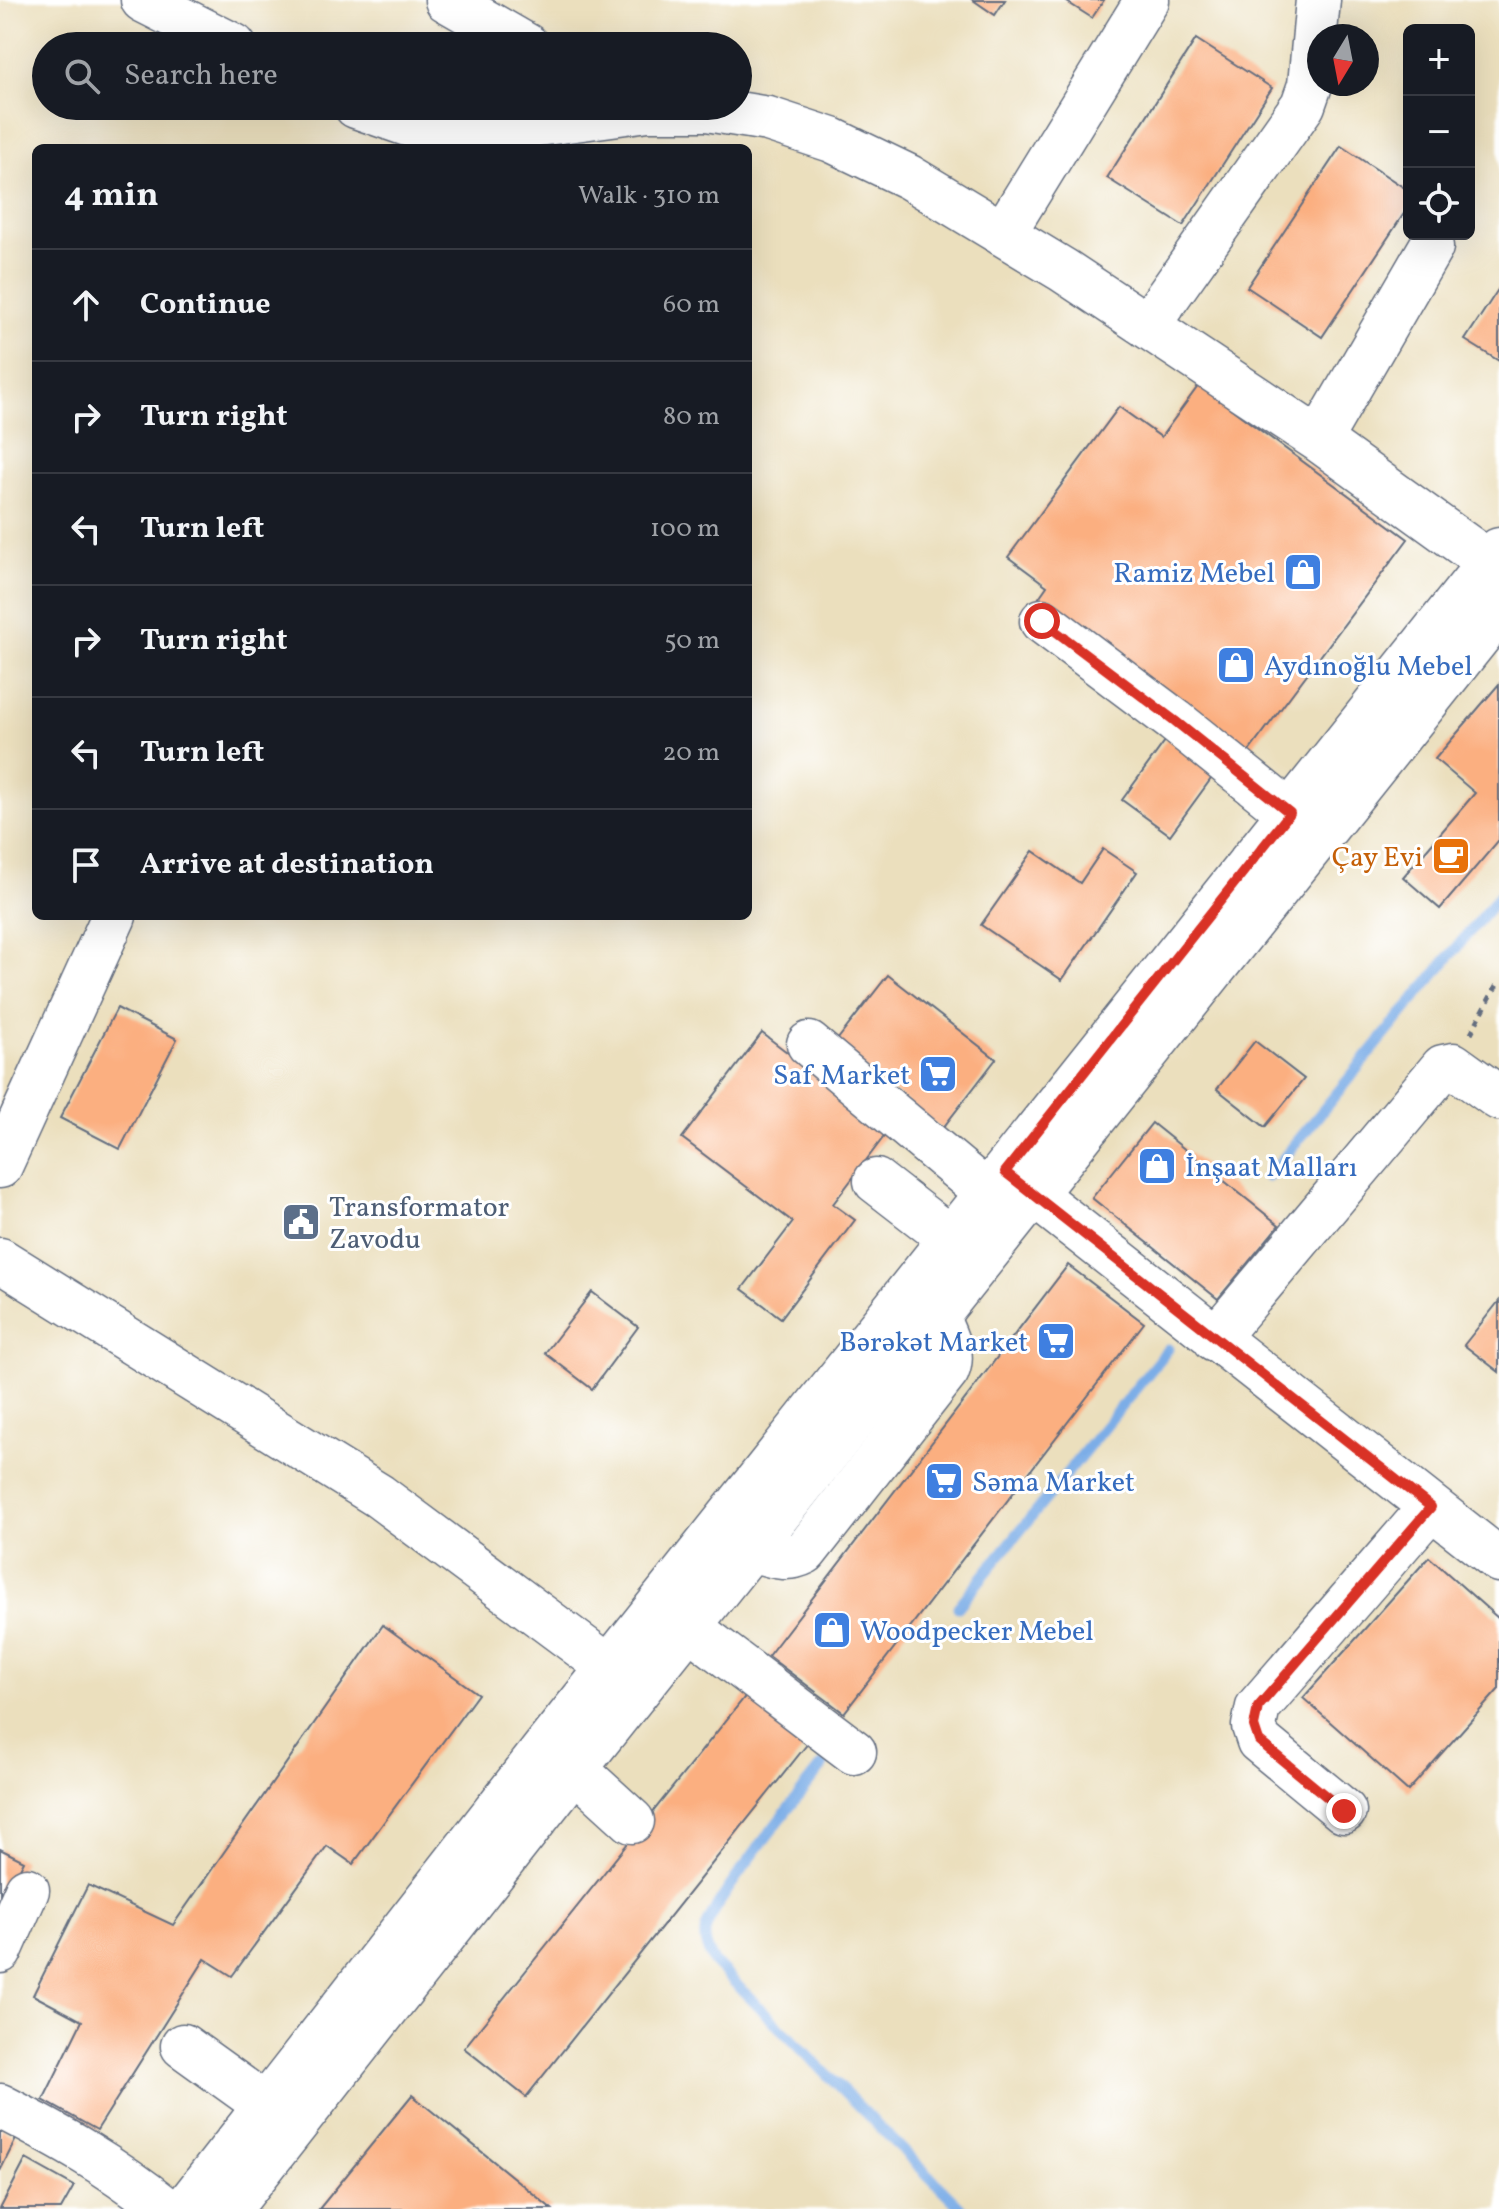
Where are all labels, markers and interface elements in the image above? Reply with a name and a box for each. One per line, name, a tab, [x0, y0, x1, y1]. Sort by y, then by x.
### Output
north arrow	[1307, 24, 1379, 96]
map controls	[1403, 24, 1475, 240]
button: +	[1403, 24, 1475, 96]
search box	[32, 32, 752, 120]
icon: search	[60, 54, 104, 98]
text: Search here	[124, 55, 278, 97]
button: −	[1403, 96, 1475, 168]
button: locate	[1403, 168, 1475, 240]
text: 4 min	[64, 173, 159, 220]
text: Walk · 310 m	[578, 178, 720, 214]
icon: ahead	[64, 283, 108, 327]
text: Continue	[140, 284, 271, 326]
text: 60 m	[663, 287, 720, 323]
icon: right	[64, 395, 108, 439]
text: Turn right	[140, 396, 288, 438]
text: 80 m	[663, 399, 720, 435]
icon: left	[64, 507, 108, 551]
text: Turn left	[140, 508, 264, 550]
text: 100 m	[650, 511, 720, 547]
shop icon: Ramiz Mebel	[1282, 551, 1324, 593]
place label: Ramiz Mebel	[1113, 555, 1275, 594]
route start	[1024, 603, 1060, 639]
icon: right	[64, 619, 108, 663]
text: Turn right	[140, 620, 288, 662]
text: 50 m	[664, 623, 720, 659]
shop icon: Aydınoğlu Mebel	[1215, 644, 1257, 686]
place label: Aydınoğlu Mebel	[1264, 648, 1473, 687]
icon: left	[64, 731, 108, 775]
text: Turn left	[140, 732, 264, 774]
text: 20 m	[662, 735, 720, 771]
cafe icon: Çay Evi	[1430, 835, 1472, 877]
place label: Çay Evi	[1332, 839, 1423, 878]
icon: arrive	[64, 843, 108, 887]
text: Arrive at destination	[140, 844, 434, 886]
supermarket icon: Saf Market	[917, 1053, 959, 1095]
place label: Saf Market	[773, 1057, 910, 1096]
shop icon: İnşaat Malları	[1136, 1145, 1178, 1187]
place label: İnşaat Malları	[1185, 1149, 1357, 1188]
place label: Transformator Zavodu	[329, 1189, 510, 1260]
public building icon: Transformator Zavodu	[280, 1201, 322, 1243]
supermarket icon: Bərəkət Market	[1035, 1320, 1077, 1362]
place label: Bərəkət Market	[839, 1324, 1028, 1363]
supermarket icon: Səma Market	[923, 1460, 965, 1502]
place label: Səma Market	[972, 1464, 1135, 1503]
shop icon: Woodpecker Mebel	[811, 1609, 853, 1651]
place label: Woodpecker Mebel	[860, 1613, 1094, 1652]
route end	[1326, 1793, 1362, 1829]

